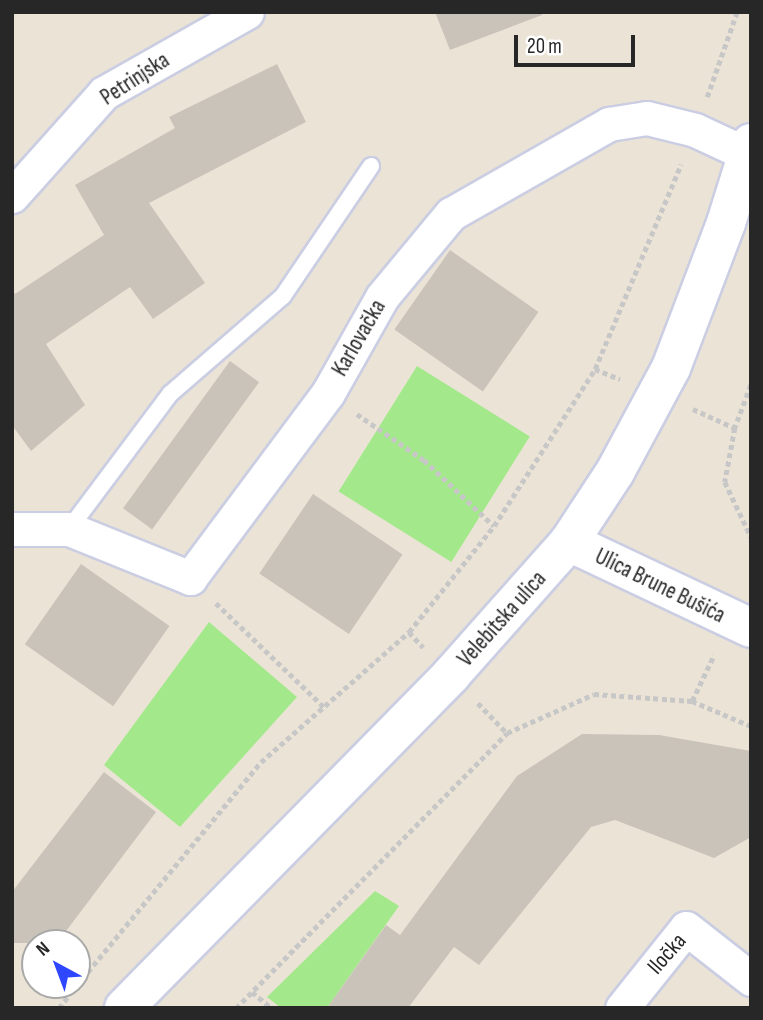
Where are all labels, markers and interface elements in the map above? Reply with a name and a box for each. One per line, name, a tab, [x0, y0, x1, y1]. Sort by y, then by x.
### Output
scale bar	[518, 21, 639, 65]
text: 20 m	[527, 34, 562, 59]
street label: Petrinjska	[95, 47, 175, 111]
street label: Karlovačka	[326, 295, 392, 381]
street label: Ulica Brune Bušića	[591, 543, 729, 629]
street label: Velebitska ulica	[452, 566, 552, 672]
street label: Iločka	[642, 928, 692, 980]
north arrow	[21, 929, 91, 999]
text: N	[32, 937, 55, 961]

